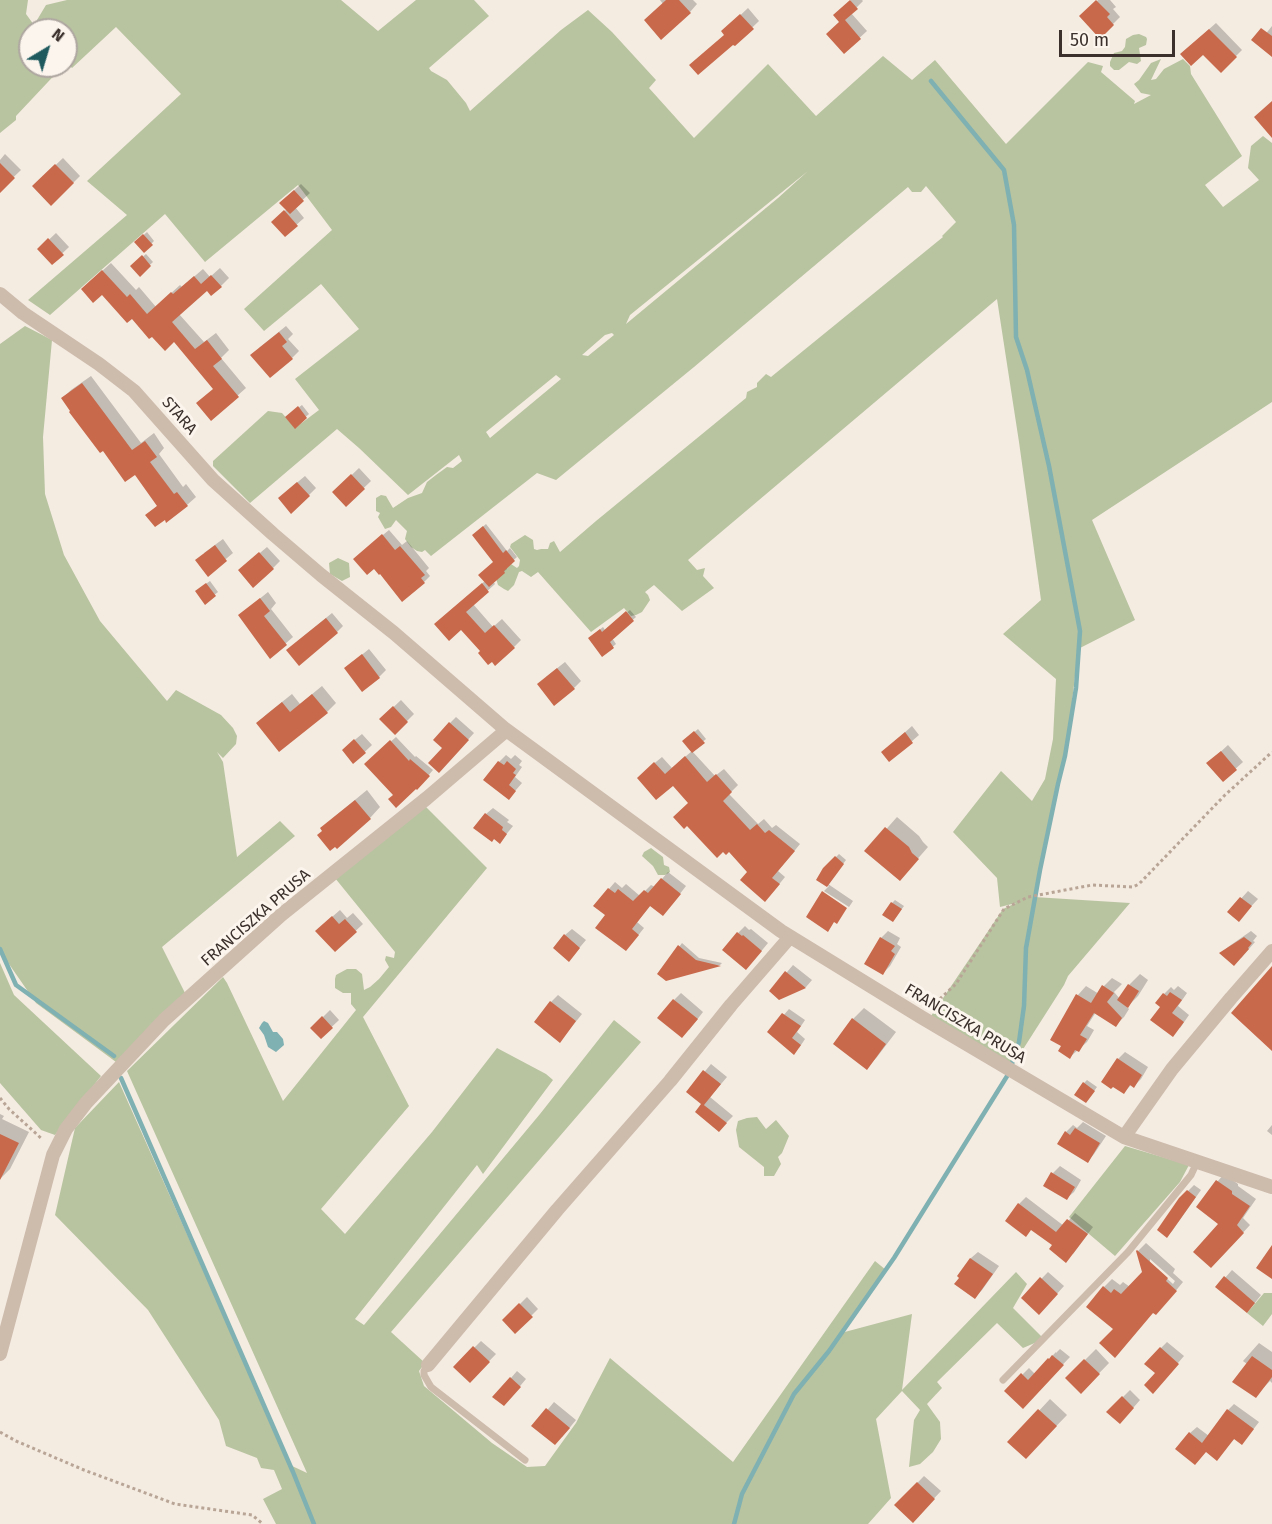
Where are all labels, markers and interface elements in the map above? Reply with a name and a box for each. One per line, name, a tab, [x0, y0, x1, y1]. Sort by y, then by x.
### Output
north arrow	[18, 18, 78, 78]
scale bar	[1062, 18, 1178, 56]
text: N	[48, 24, 68, 46]
text: 50 m	[1070, 29, 1109, 51]
street label: STARA	[157, 393, 201, 439]
street label: FRANCISZKA PRUSA	[198, 865, 314, 971]
street label: FRANCISZKA PRUSA	[901, 980, 1029, 1068]

